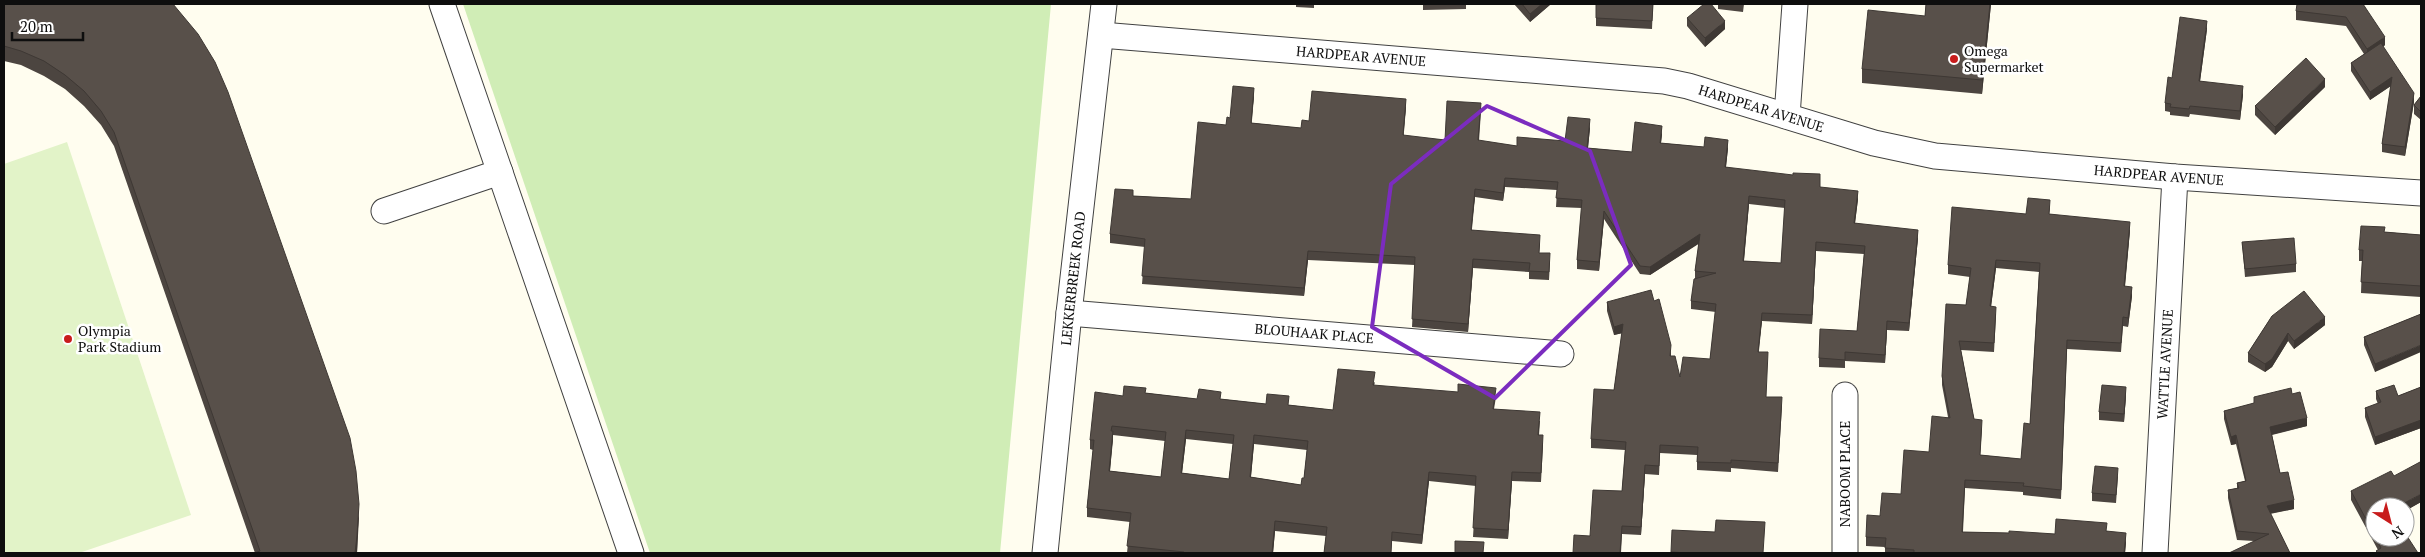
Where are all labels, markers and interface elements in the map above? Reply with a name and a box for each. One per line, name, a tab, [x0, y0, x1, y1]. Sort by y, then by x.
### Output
scale bar	[12, 10, 84, 42]
text: 20 m	[20, 16, 53, 36]
street label: HARDPEAR AVENUE	[1295, 41, 1427, 71]
place label: Omega Supermarket	[1964, 41, 2045, 76]
marker: Omega Supermarket	[1948, 53, 1960, 65]
street label: HARDPEAR AVENUE	[1696, 80, 1827, 136]
street label: HARDPEAR AVENUE	[2093, 160, 2225, 189]
street label: LEKKERBREEK ROAD	[1056, 210, 1089, 346]
street label: WATTLE AVENUE	[2152, 309, 2177, 420]
street label: BLOUHAAK PLACE	[1254, 318, 1375, 347]
place label: Olympia Park Stadium	[78, 321, 161, 356]
marker: Olympia Park Stadium	[62, 333, 74, 345]
street label: NABOOM PLACE	[1835, 421, 1854, 527]
north arrow	[2365, 497, 2415, 547]
text: N	[2388, 522, 2408, 544]

